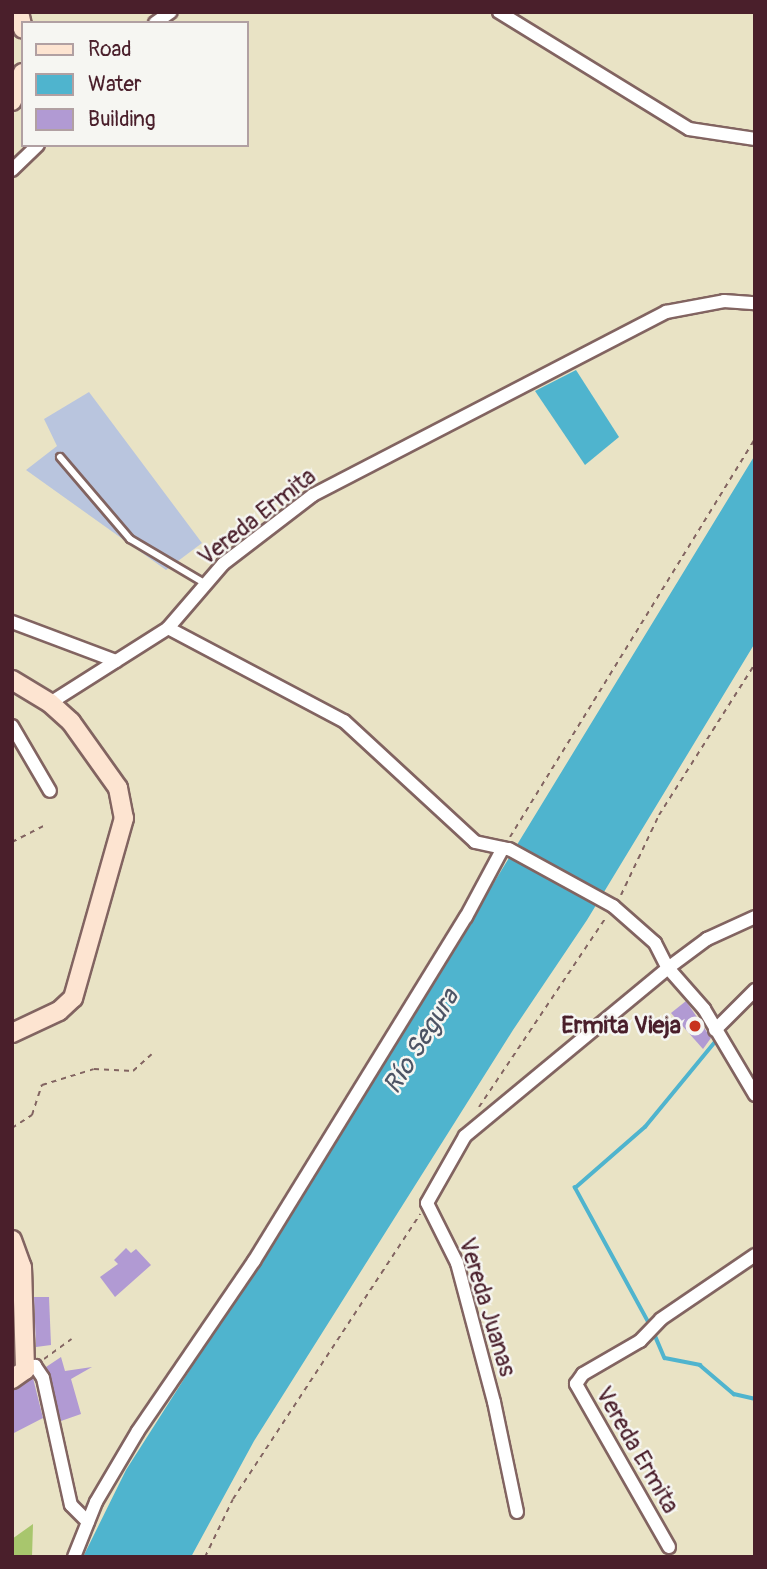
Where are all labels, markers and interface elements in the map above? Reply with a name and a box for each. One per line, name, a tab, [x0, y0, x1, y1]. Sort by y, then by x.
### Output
legend	[21, 21, 248, 147]
text: Road	[88, 36, 132, 63]
text: Water	[88, 71, 141, 98]
text: Building	[88, 106, 155, 133]
street label: Vereda Ermita	[192, 462, 322, 572]
water label: Río Segura	[378, 984, 466, 1100]
place label: Ermita Vieja	[561, 1012, 681, 1040]
marker: Ermita Vieja	[687, 1018, 703, 1034]
street label: Vereda Juanas	[452, 1234, 522, 1380]
street label: Vereda Ermita	[589, 1381, 685, 1519]

